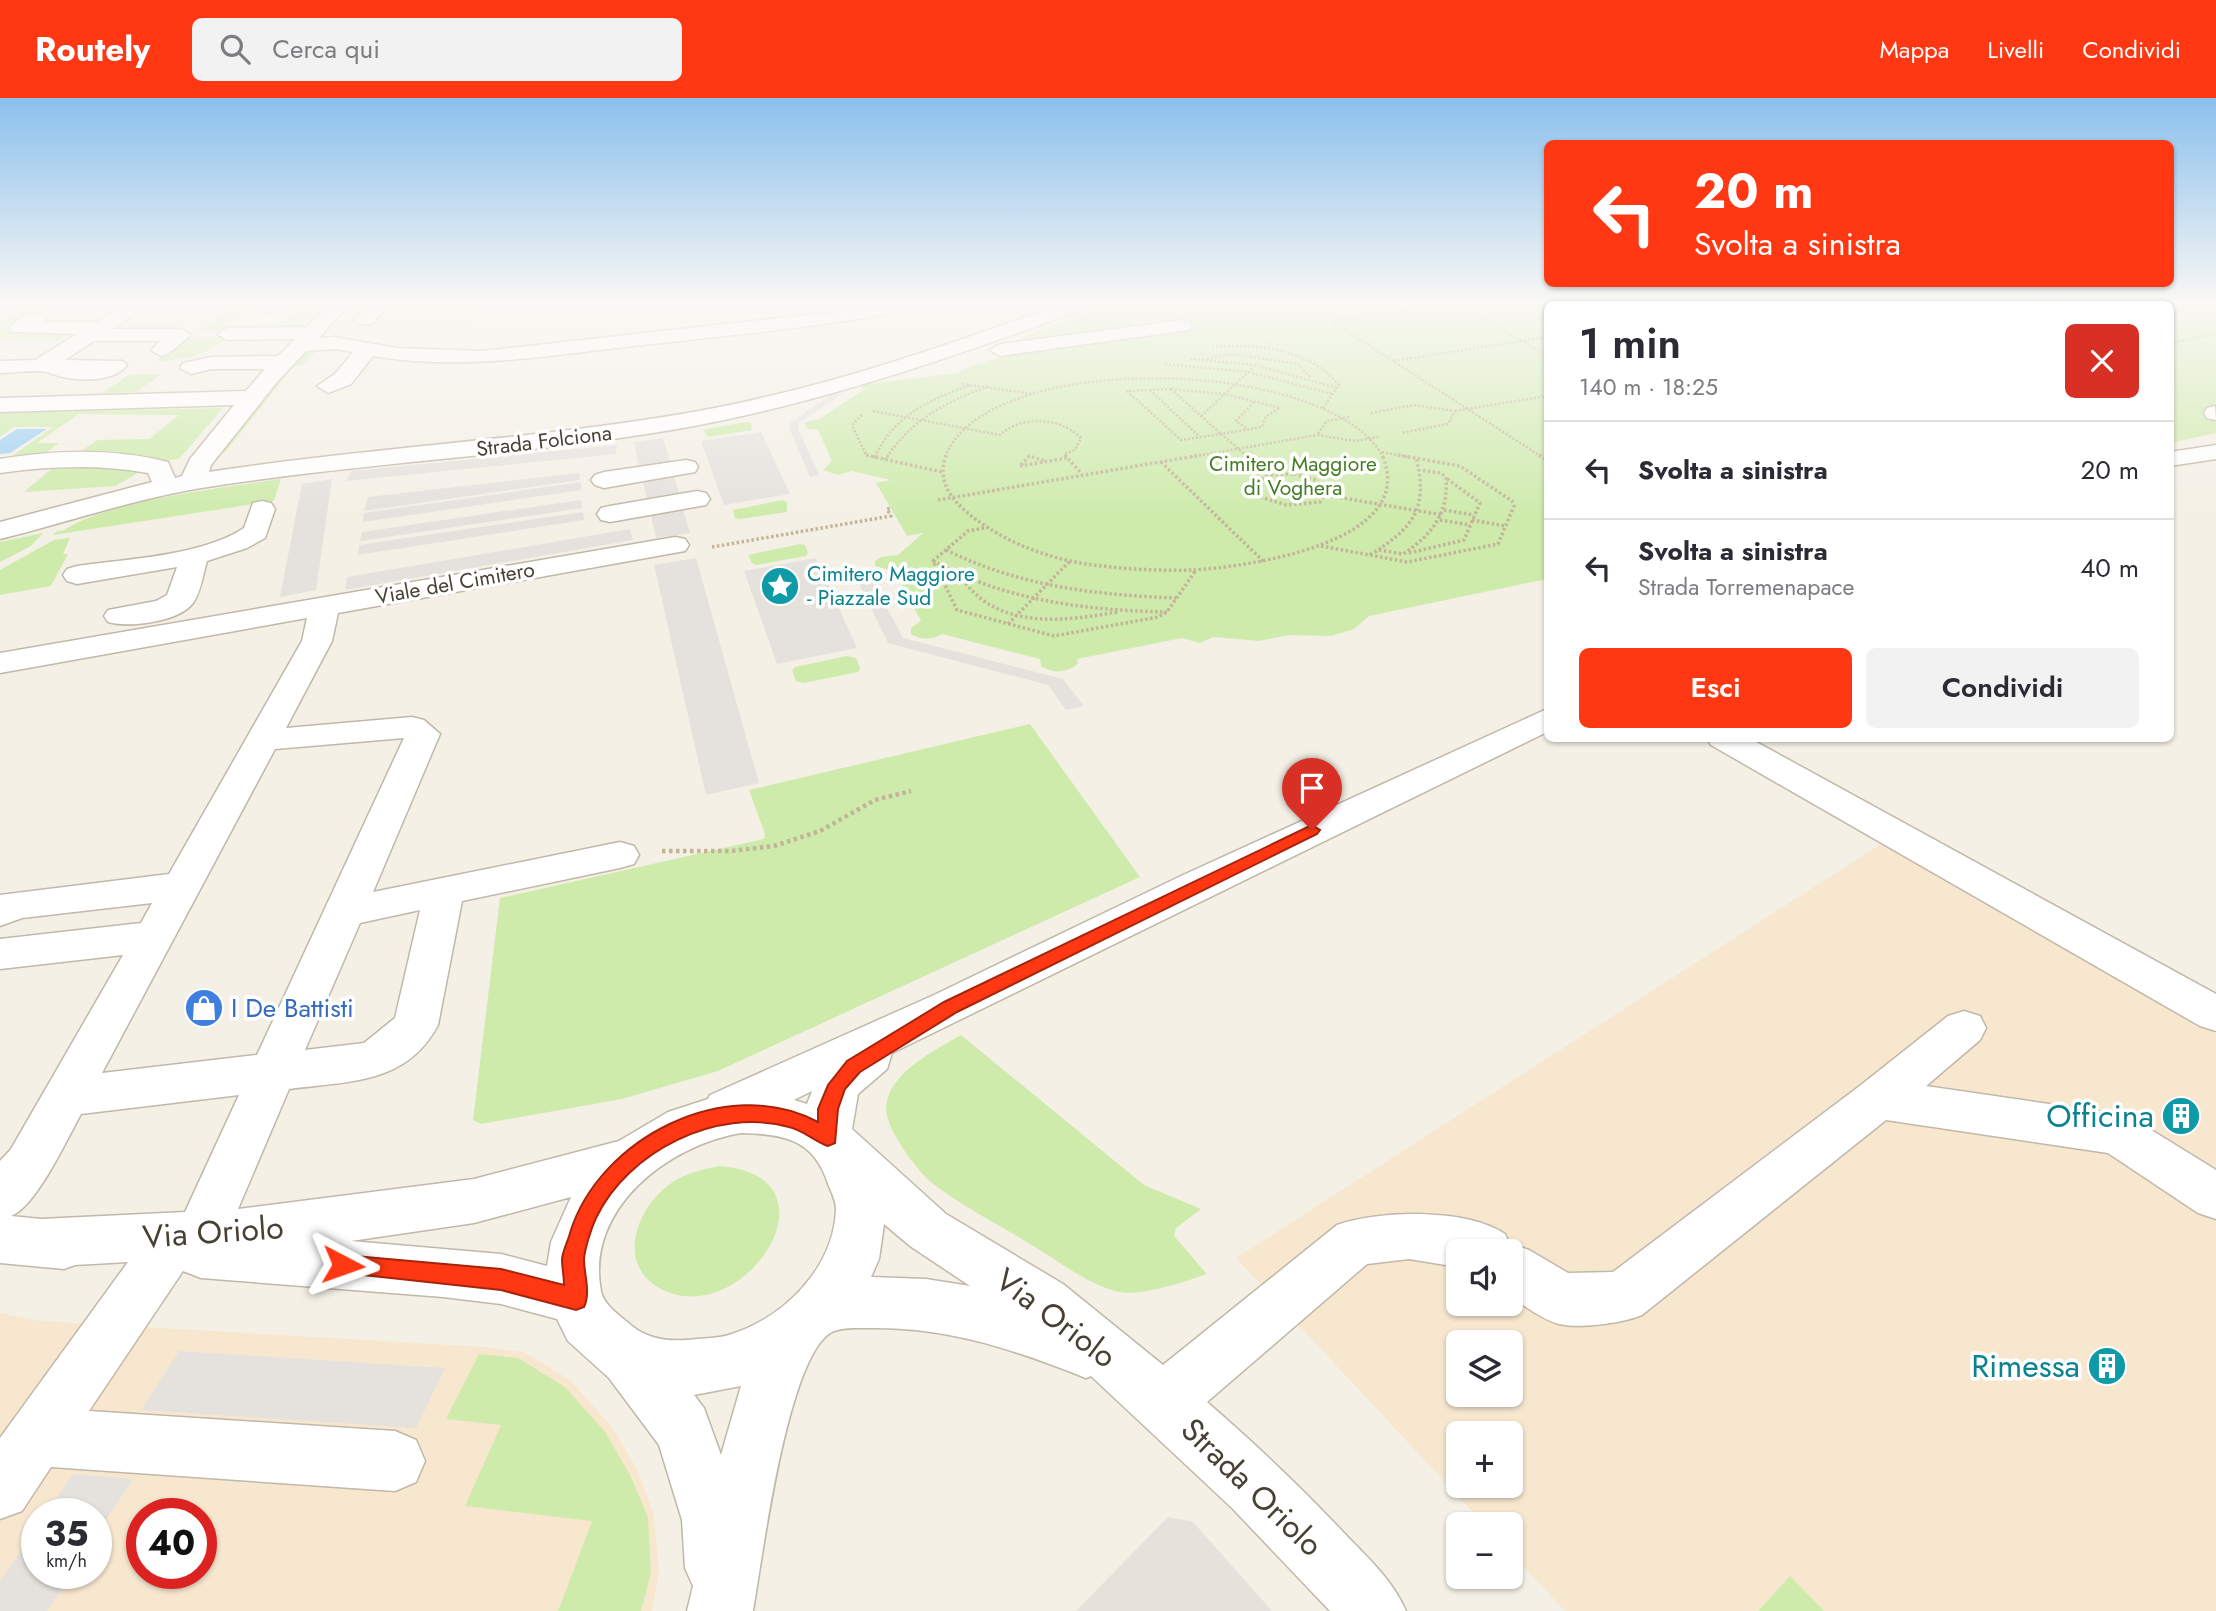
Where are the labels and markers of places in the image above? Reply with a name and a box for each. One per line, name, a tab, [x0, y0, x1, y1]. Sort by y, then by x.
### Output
place label: Cimitero Maggiore - Piazzale Sud	[807, 559, 975, 613]
place icon: Cimitero Maggiore - Piazzale Sud	[759, 565, 801, 607]
pin	[1282, 758, 1342, 830]
shop icon: I De Battisti	[183, 987, 225, 1029]
place label: I De Battisti	[231, 989, 354, 1027]
place label: Officina	[2046, 1093, 2154, 1139]
building icon: Officina	[2160, 1095, 2202, 1137]
place label: Rimessa	[1971, 1343, 2080, 1389]
building icon: Rimessa	[2086, 1345, 2128, 1387]

